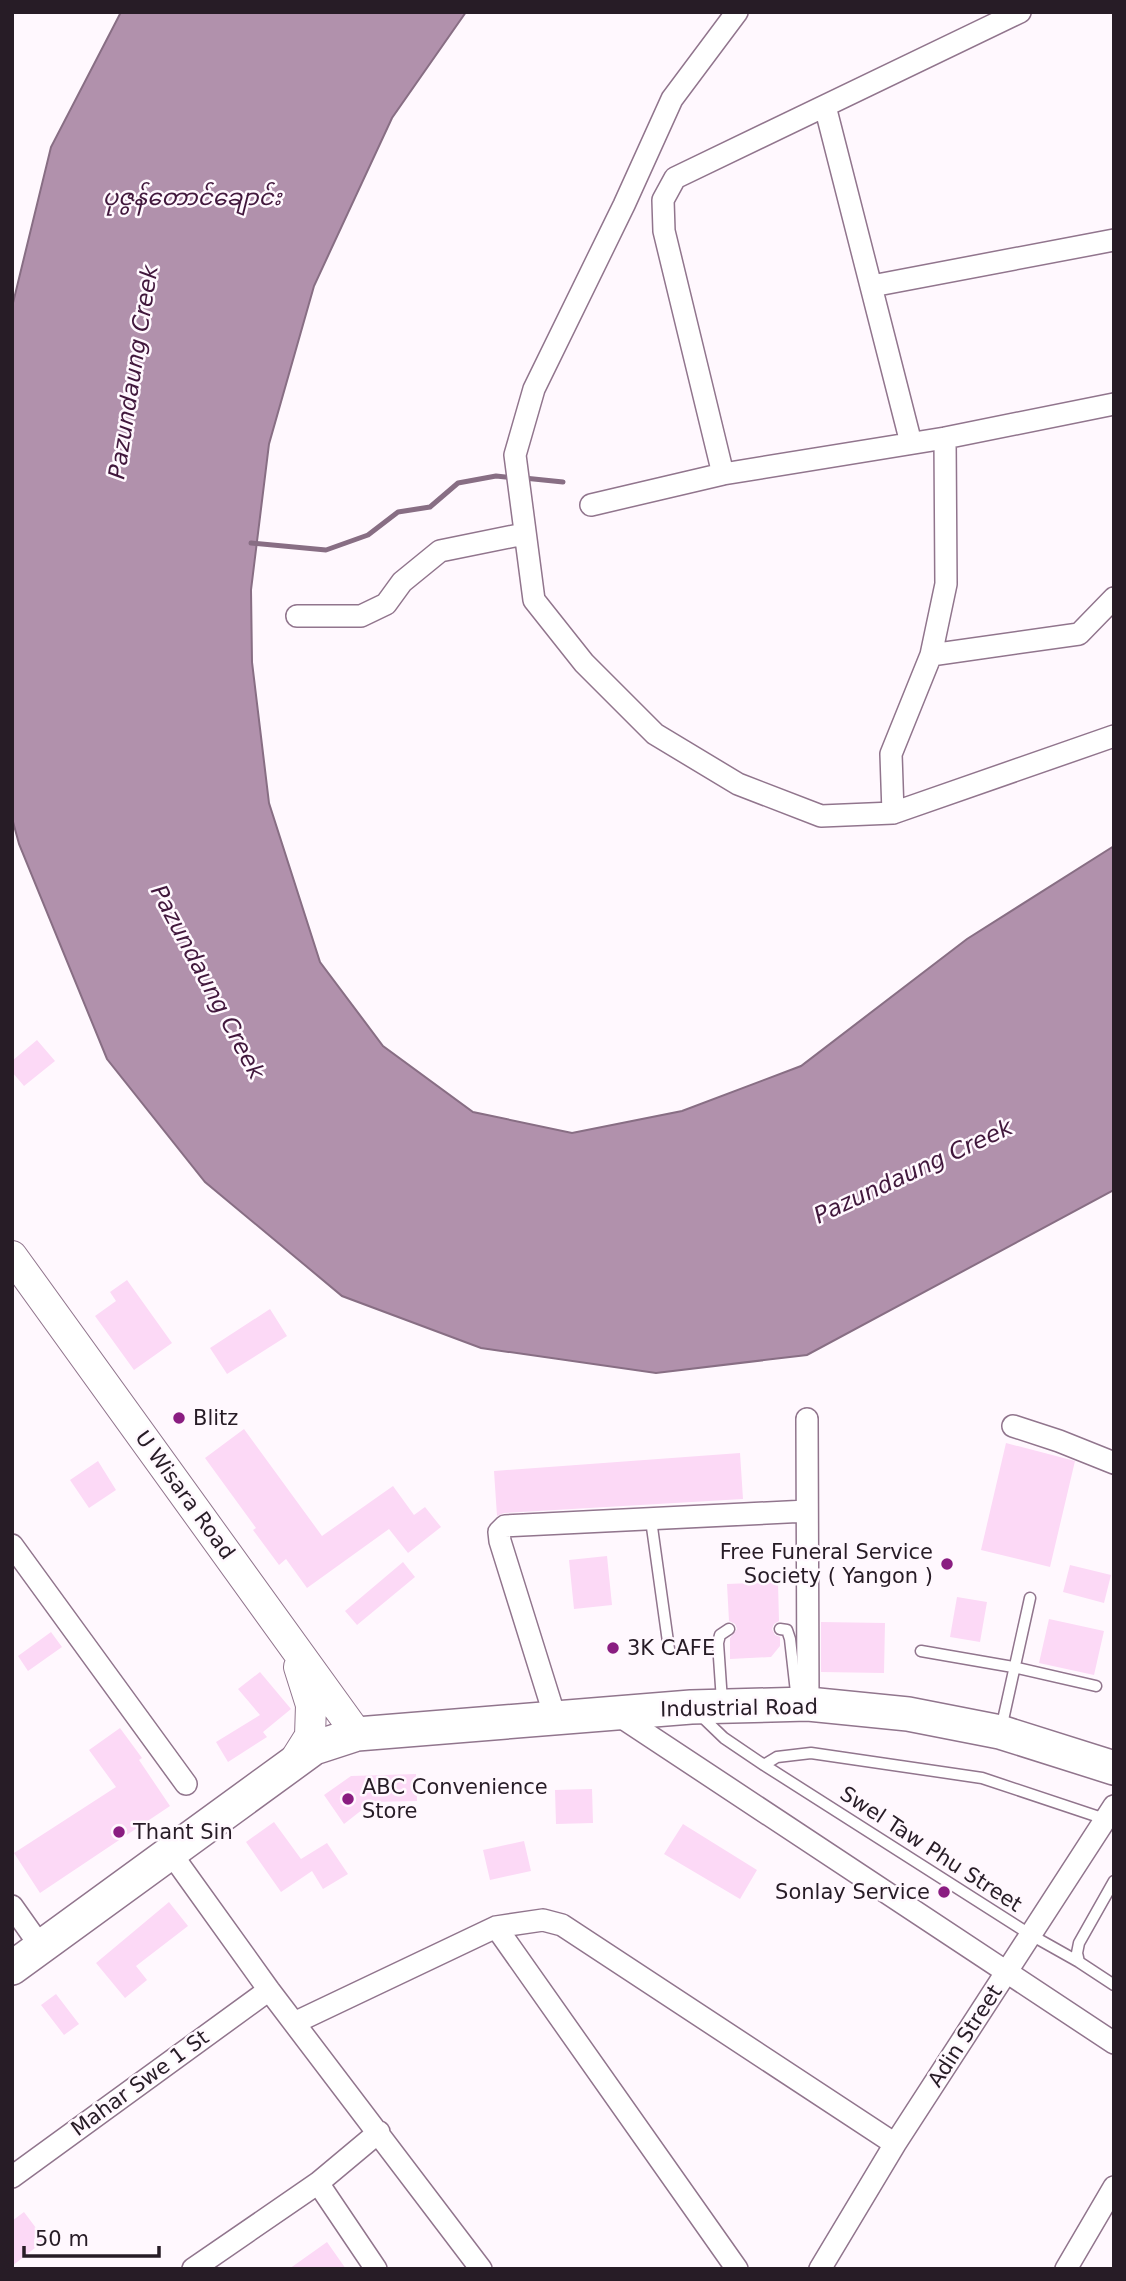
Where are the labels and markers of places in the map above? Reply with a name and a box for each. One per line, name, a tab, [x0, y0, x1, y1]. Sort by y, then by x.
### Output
place label: Blitz	[193, 1406, 238, 1430]
marker: Blitz	[171, 1410, 187, 1426]
place label: Free Funeral Service Society ( Yangon )	[720, 1540, 933, 1588]
marker: Free Funeral Service Society ( Yangon )	[939, 1556, 955, 1572]
place label: 3K CAFE	[627, 1636, 715, 1660]
marker: 3K CAFE	[605, 1640, 621, 1656]
place label: ABC Convenience Store	[362, 1775, 548, 1823]
marker: ABC Convenience Store	[340, 1791, 356, 1807]
place label: Thant Sin	[132, 1820, 233, 1844]
marker: Thant Sin	[111, 1824, 127, 1840]
place label: Sonlay Service	[775, 1880, 930, 1904]
marker: Sonlay Service	[936, 1884, 952, 1900]

